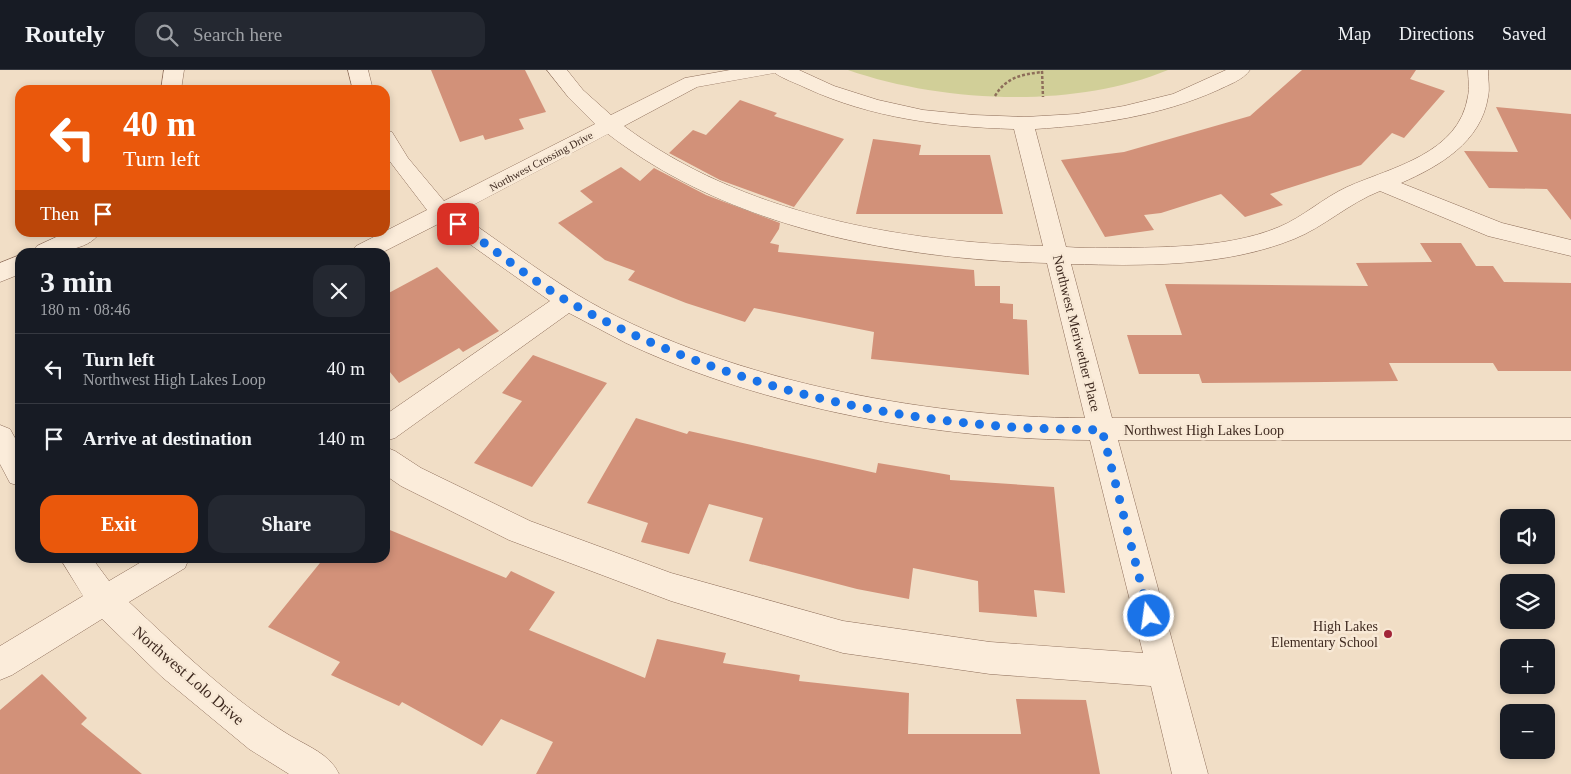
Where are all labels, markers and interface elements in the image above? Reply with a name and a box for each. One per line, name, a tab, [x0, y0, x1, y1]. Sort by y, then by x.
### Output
search box	[135, 12, 485, 57]
text: Routely	[25, 21, 105, 47]
icon: search	[153, 21, 181, 49]
text: Search here	[193, 24, 282, 45]
text: Map	[1338, 24, 1371, 44]
text: Directions	[1399, 24, 1474, 44]
text: Saved	[1502, 24, 1546, 44]
icon: left	[40, 105, 105, 170]
text: 40 m	[123, 105, 196, 144]
street label: Northwest Crossing Drive	[487, 129, 595, 193]
text: Turn left	[123, 146, 200, 171]
icon: arrive	[89, 200, 117, 228]
text: Then	[40, 203, 79, 224]
pin	[437, 203, 479, 245]
icon: arrive	[444, 210, 472, 238]
street label: Northwest Meriwether Place	[1050, 253, 1103, 413]
text: 3 min	[40, 265, 113, 298]
button: close	[313, 265, 365, 317]
text: 180 m · 08:46	[40, 301, 130, 318]
text: Turn left	[83, 349, 155, 370]
icon: left	[40, 355, 68, 383]
text: 40 m	[326, 358, 365, 379]
text: Northwest High Lakes Loop	[83, 371, 266, 388]
street label: Northwest High Lakes Loop	[1124, 423, 1284, 438]
icon: arrive	[40, 425, 68, 453]
text: Arrive at destination	[83, 428, 252, 449]
text: 140 m	[317, 428, 365, 449]
button: Exit	[40, 495, 198, 553]
button: Share	[208, 495, 365, 553]
map controls	[1500, 509, 1555, 759]
button: sound	[1500, 509, 1555, 564]
button: layers	[1500, 574, 1555, 629]
position arrow	[1122, 589, 1174, 641]
place label: High Lakes Elementary School	[1271, 619, 1378, 650]
street label: Northwest Lolo Drive	[130, 623, 248, 728]
marker: High Lakes Elementary School	[1382, 628, 1394, 640]
button: +	[1500, 639, 1555, 694]
button: −	[1500, 704, 1555, 759]

